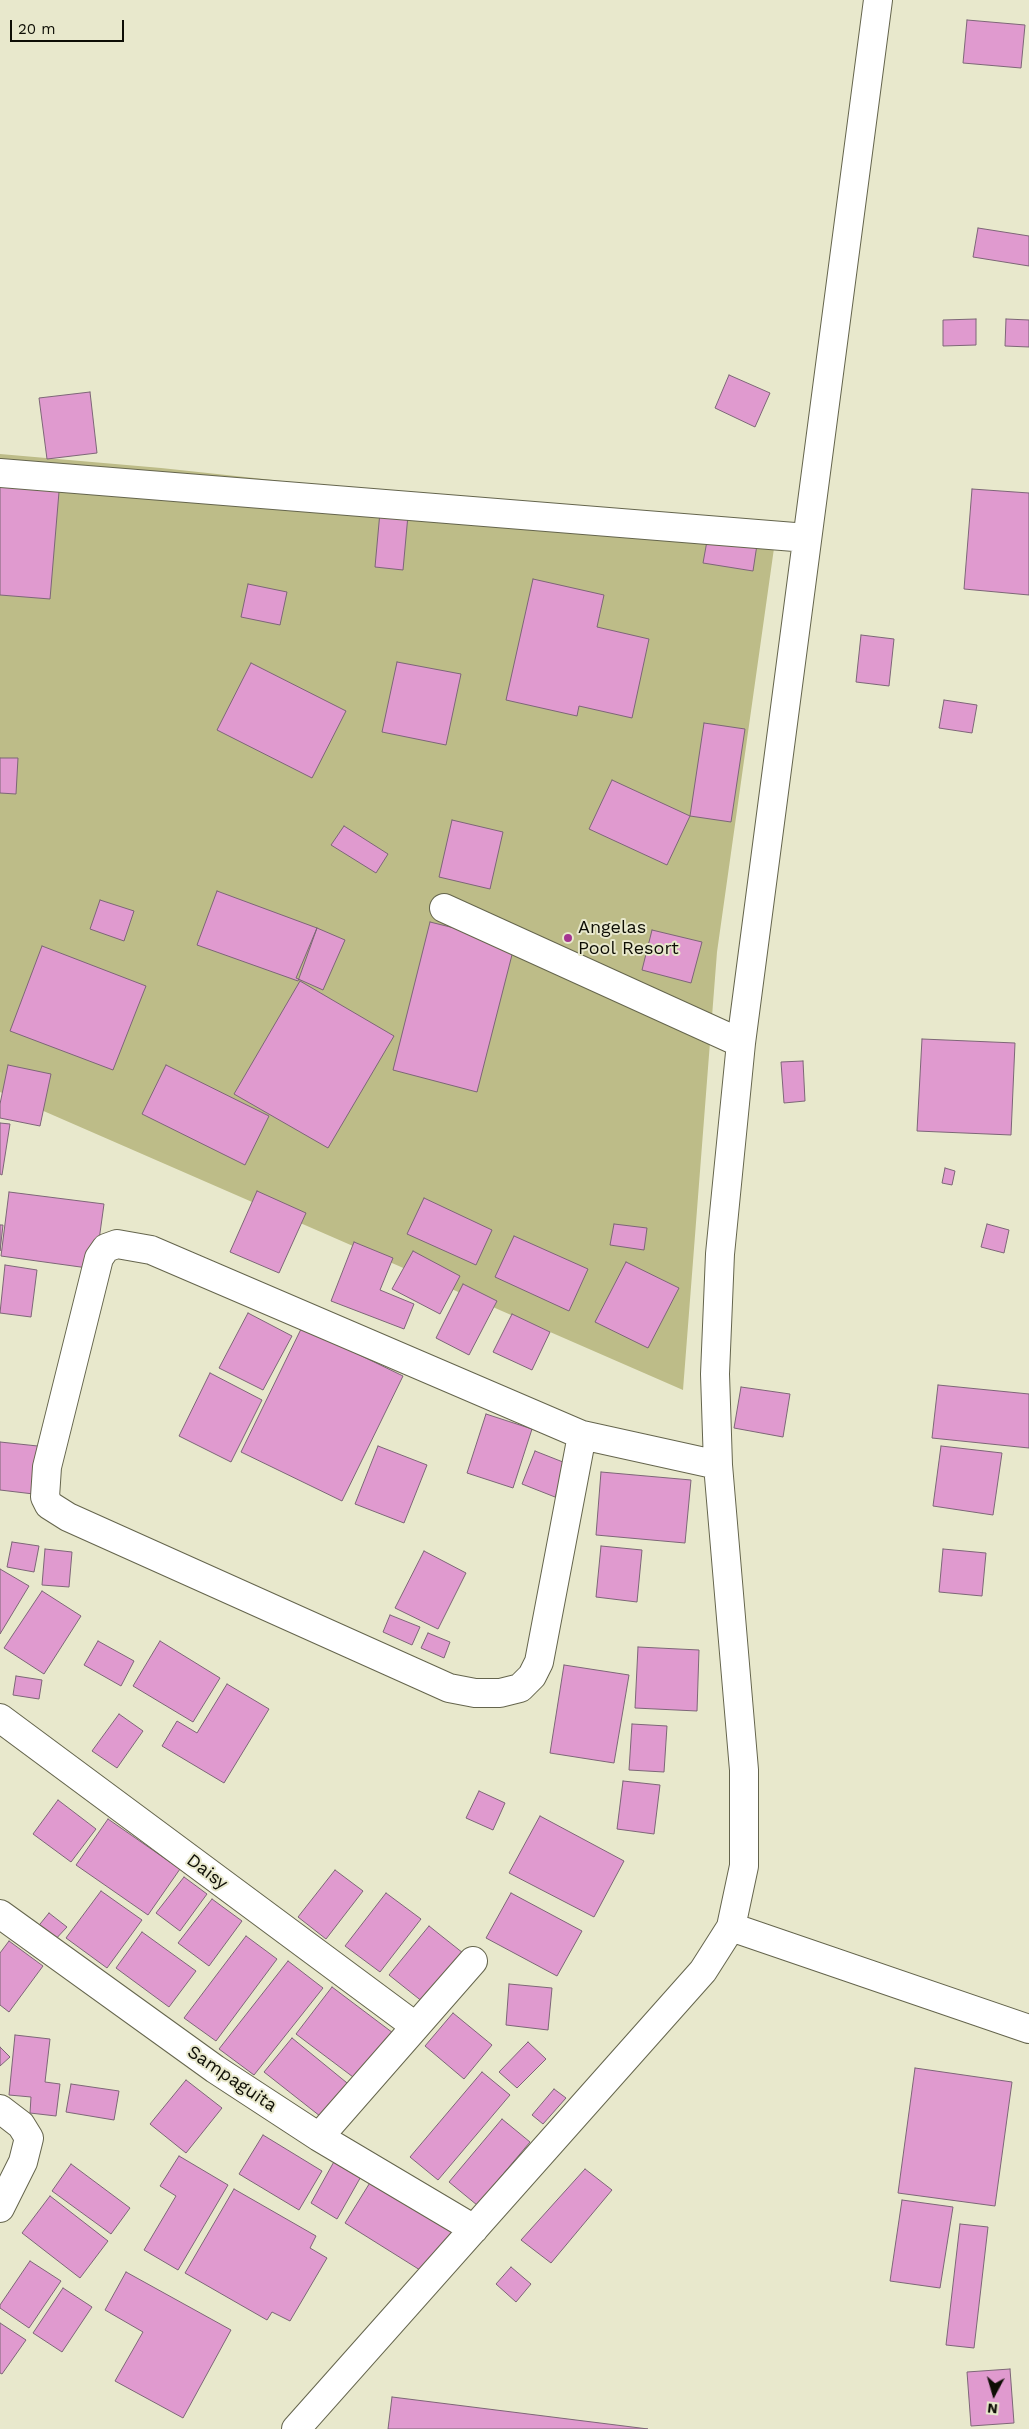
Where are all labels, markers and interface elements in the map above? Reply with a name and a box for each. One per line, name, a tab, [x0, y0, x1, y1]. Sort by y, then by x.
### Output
scale bar	[12, 10, 126, 42]
text: 20 m	[18, 20, 56, 38]
place label: Angelas Pool Resort	[578, 917, 679, 960]
marker: Angelas Pool Resort	[562, 932, 574, 944]
street label: Daisy	[182, 1849, 232, 1895]
street label: Sampaguita	[183, 2041, 281, 2117]
north arrow	[969, 2369, 1019, 2419]
text: N	[986, 2400, 998, 2417]

